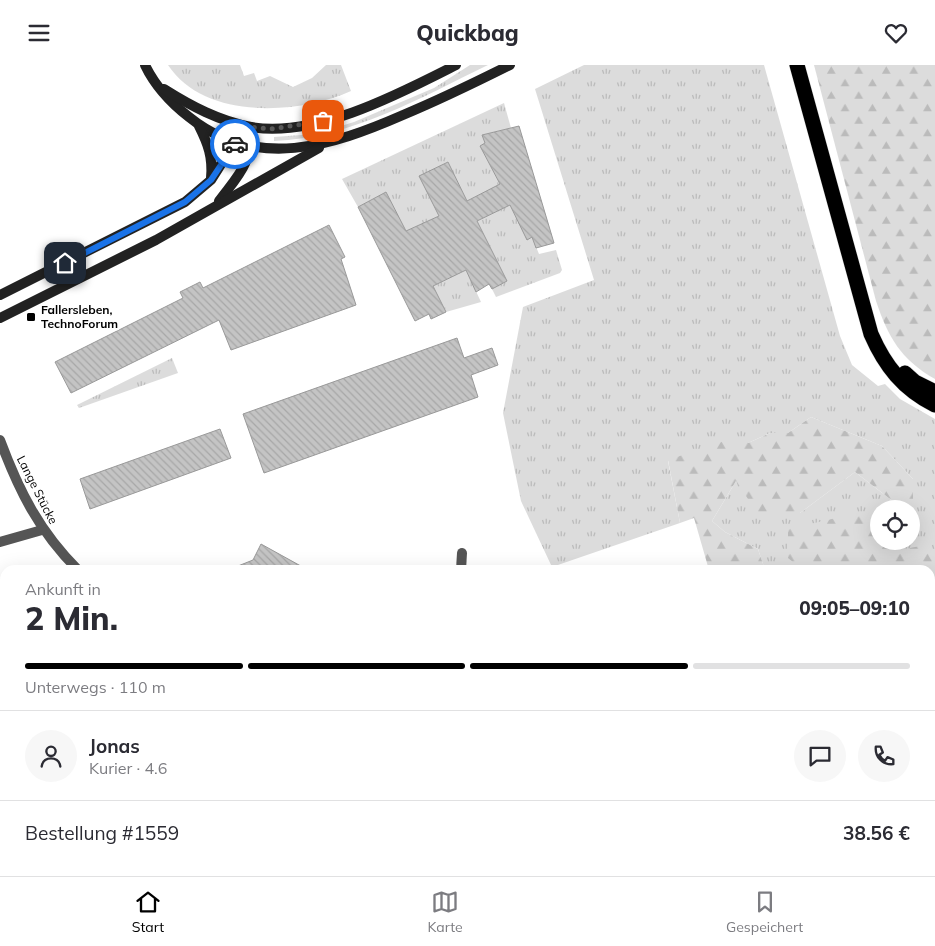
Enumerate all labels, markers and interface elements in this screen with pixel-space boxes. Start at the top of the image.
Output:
icon: menu [25,19,53,47]
text: Quickbag [416,19,519,47]
icon: heart [882,19,910,47]
pin [302,100,344,142]
icon: bag [309,107,337,135]
courier [210,119,260,169]
icon: car [221,130,249,158]
pin [44,242,86,284]
icon: home [51,249,79,277]
place label: Fallersleben, TechnoForum [41,302,118,331]
marker: Fallersleben, TechnoForum [25,311,37,323]
street label: Lange Stücke [14,453,61,526]
map controls [870,500,920,550]
button: locate [870,500,920,550]
text: Ankunft in [25,579,101,599]
text: 09:05–09:10 [799,596,910,620]
text: 2 Min. [25,598,118,638]
text: Unterwegs · 110 m [25,677,166,697]
button: person [25,730,77,782]
button: chat [794,730,846,782]
button: phone [858,730,910,782]
text: Jonas [89,734,140,758]
text: Kurier · 4.6 [89,758,167,778]
text: Bestellung #1559 [25,821,179,845]
text: 38.56 € [843,821,910,845]
tab: Start [132,888,164,936]
tab: Karte [427,888,463,936]
tab: Gespeichert [726,888,803,936]

